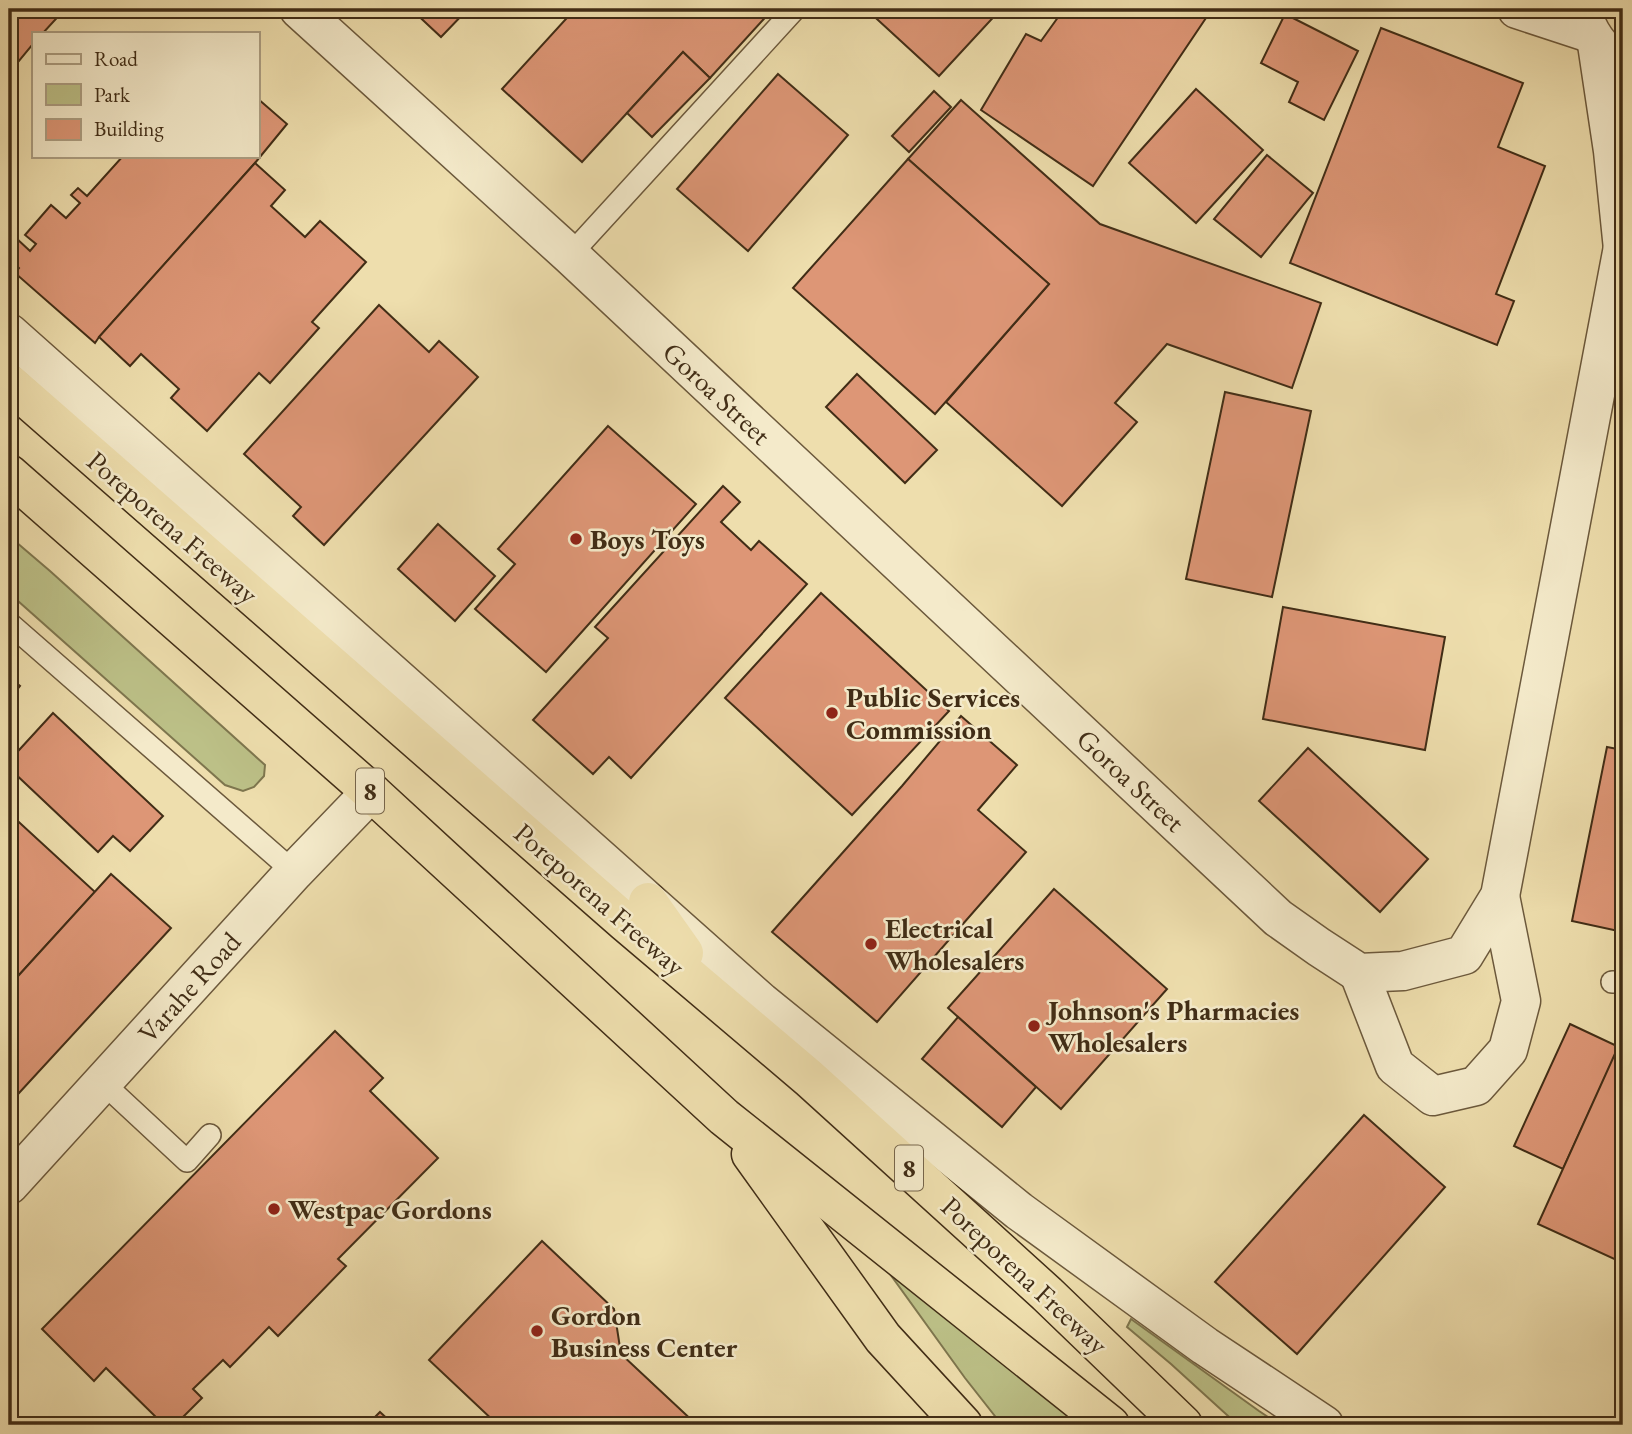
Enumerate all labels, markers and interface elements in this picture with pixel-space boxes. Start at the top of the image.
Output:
legend [32,32,259,158]
text: Road [94,45,138,72]
text: Park [94,81,131,108]
text: Building [94,115,164,142]
street label: Goroa Street [655,334,779,452]
street label: Poreporena Freeway [80,443,267,612]
place label: Boys Toys [590,521,705,557]
marker: Boys Toys [568,531,584,547]
place label: Public Services Commission [846,679,1020,747]
marker: Public Services Commission [824,705,840,721]
street label: Goroa Street [1069,721,1193,839]
road number: 8 [356,768,384,814]
street label: Poreporena Freeway [507,815,694,984]
place label: Electrical Wholesalers [885,910,1024,978]
street label: Varahe Road [130,923,249,1050]
marker: Electrical Wholesalers [863,936,879,952]
place label: Johnson's Pharmacies Wholesalers [1045,992,1299,1060]
marker: Johnson's Pharmacies Wholesalers [1026,1018,1042,1034]
road number: 8 [895,1146,923,1190]
street label: Poreporena Freeway [934,1188,1117,1362]
place label: Westpac Gordons [288,1191,492,1227]
marker: Westpac Gordons [266,1201,282,1217]
place label: Gordon Business Center [551,1297,738,1365]
marker: Gordon Business Center [529,1323,545,1339]

